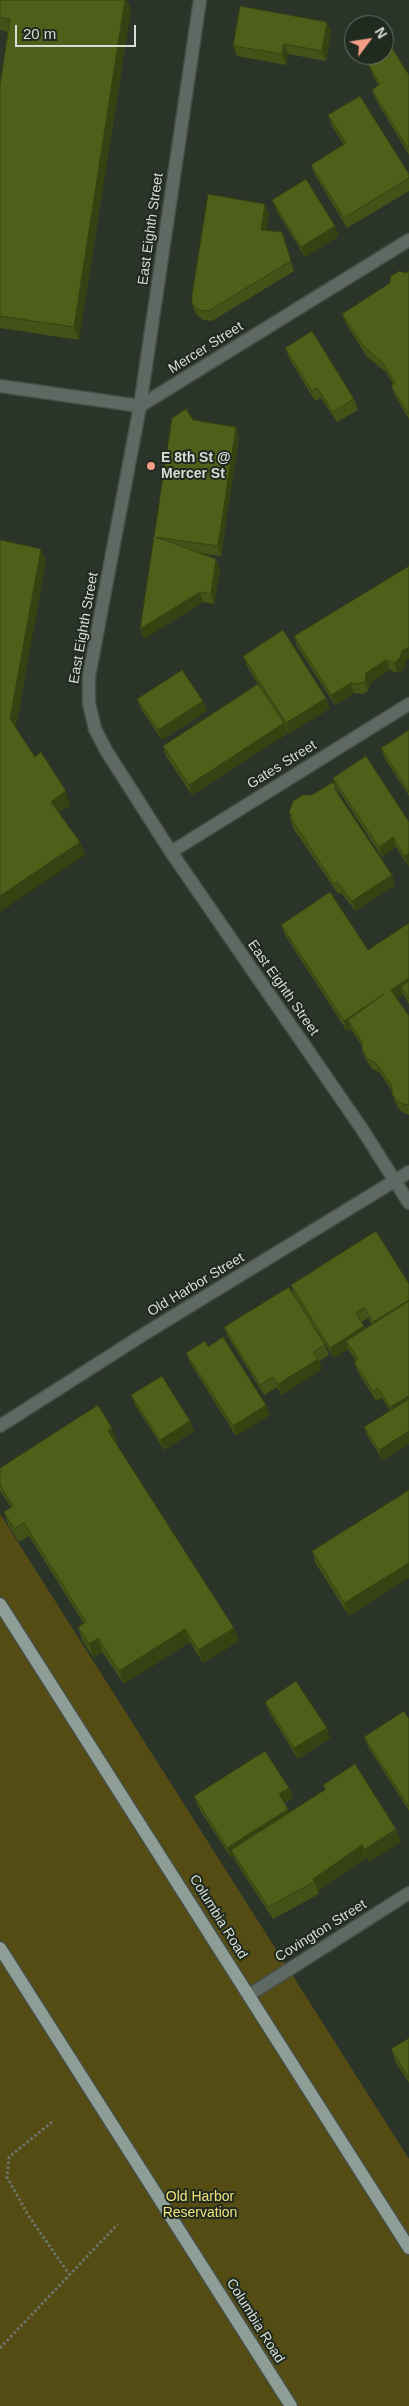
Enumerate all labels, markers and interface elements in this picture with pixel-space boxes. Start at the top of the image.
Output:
scale bar [18,15,139,47]
north arrow [344,15,394,65]
text: N [372,24,390,41]
text: 20 m [23,25,56,42]
street label: East Eighth Street [135,172,167,286]
street label: Mercer Street [166,318,246,378]
place label: E 8th St @ Mercer St [161,450,231,482]
marker: E 8th St @ Mercer St [145,460,157,472]
street label: East Eighth Street [66,571,102,685]
street label: Gates Street [244,737,320,793]
street label: East Eighth Street [244,937,322,1039]
street label: Old Harbor Street [145,1250,247,1320]
street label: Columbia Road [185,1872,251,1962]
street label: Covington Street [272,1896,370,1966]
park label: Old Harbor Reservation [163,2189,237,2222]
street label: Columbia Road [222,2276,288,2366]

